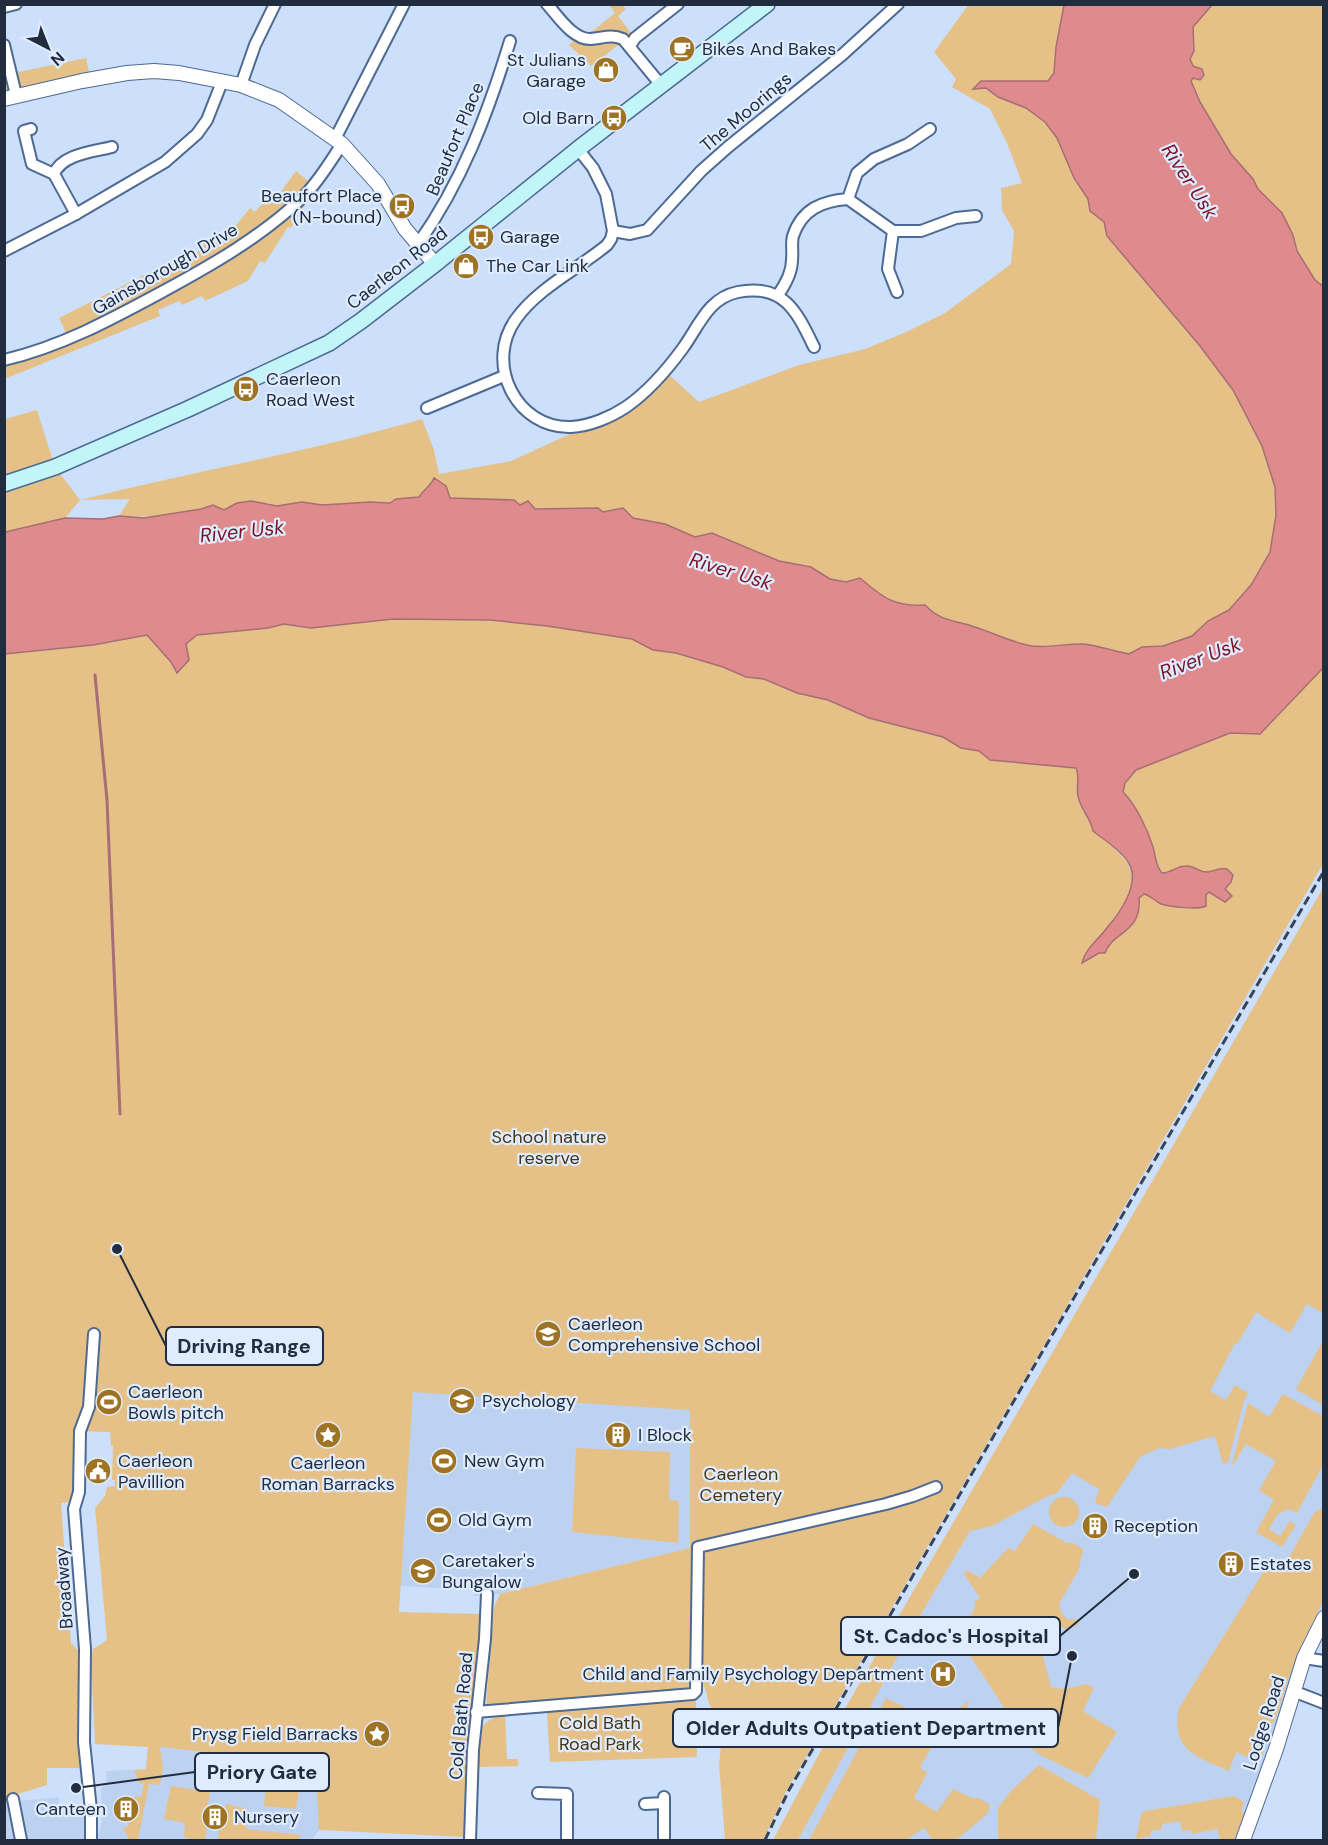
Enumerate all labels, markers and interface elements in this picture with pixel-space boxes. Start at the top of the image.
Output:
north arrow [18,18,78,78]
cafe icon: Bikes And Bakes [667,34,697,64]
place label: Bikes And Bakes [702,37,836,61]
text: N [46,47,69,70]
place label: St Julians Garage [507,48,586,93]
shop icon: St Julians Garage [591,55,621,85]
street label: The Moorings [695,67,797,157]
street label: Beaufort Place [420,79,490,199]
bus stop icon: Old Barn [599,103,629,133]
place label: Old Barn [522,106,594,130]
water label: River Usk [1156,138,1224,224]
place label: Beaufort Place (N-bound) [261,184,382,229]
bus stop icon: Beaufort Place (N-bound) [387,191,417,221]
street label: Gainsborough Drive [88,218,242,320]
street label: Caerleon Road [342,221,452,315]
bus stop icon: Garage [466,222,496,252]
place label: Garage [500,225,560,249]
shop icon: The Car Link [451,251,481,281]
place label: The Car Link [486,254,589,278]
place label: Caerleon Road West [266,367,355,412]
bus stop icon: Caerleon Road West [231,374,261,404]
water label: River Usk [198,514,286,548]
water label: River Usk [687,546,776,596]
water label: River Usk [1156,630,1245,685]
park label: School nature reserve [491,1125,607,1170]
place label: Caerleon Comprehensive School [568,1312,760,1357]
school or university icon: Caerleon Comprehensive School [533,1319,563,1349]
callout: Driving Range [166,1327,323,1365]
text: Driving Range [177,1333,311,1359]
place label: Caerleon Bowls pitch [128,1380,224,1425]
school or university icon: Psychology [447,1386,477,1416]
sports icon: Caerleon Bowls pitch [94,1387,124,1417]
place label: Psychology [482,1389,576,1413]
place icon: Caerleon Roman Barracks [313,1420,343,1450]
building icon: I Block [603,1420,633,1450]
place label: I Block [638,1423,692,1447]
sports icon: New Gym [429,1446,459,1476]
place label: Caerleon Pavillion [118,1449,193,1494]
place label: New Gym [464,1449,545,1473]
place label: Caerleon Roman Barracks [261,1451,395,1496]
public building icon: Caerleon Pavillion [83,1456,113,1486]
park label: Caerleon Cemetery [700,1462,782,1507]
sports icon: Old Gym [424,1505,454,1535]
place label: Old Gym [458,1508,532,1532]
building icon: Reception [1080,1511,1110,1541]
place label: Reception [1114,1514,1198,1538]
street label: Broadway [49,1546,79,1630]
place label: Caretaker's Bungalow [442,1549,535,1594]
building icon: Estates [1216,1549,1246,1579]
place label: Estates [1250,1552,1311,1576]
school or university icon: Caretaker's Bungalow [408,1556,438,1586]
callout: St. Cadoc's Hospital [841,1617,1060,1655]
text: St. Cadoc's Hospital [853,1623,1049,1649]
street label: Cold Bath Road [443,1651,479,1781]
hospital icon: Child and Family Psychology Department [928,1659,958,1689]
place label: Child and Family Psychology Department [582,1662,924,1686]
street label: Lodge Road [1237,1673,1291,1773]
callout: Older Adults Outpatient Department [673,1709,1058,1747]
park label: Cold Bath Road Park [559,1711,641,1756]
text: Older Adults Outpatient Department [686,1715,1046,1741]
place icon: Prysg Field Barracks [362,1719,392,1749]
place label: Prysg Field Barracks [192,1722,358,1746]
callout: Priory Gate [195,1753,329,1791]
text: Priory Gate [207,1759,317,1785]
building icon: Canteen [111,1794,141,1824]
place label: Canteen [35,1797,106,1821]
building icon: Nursery [200,1802,230,1832]
place label: Nursery [234,1805,299,1829]

